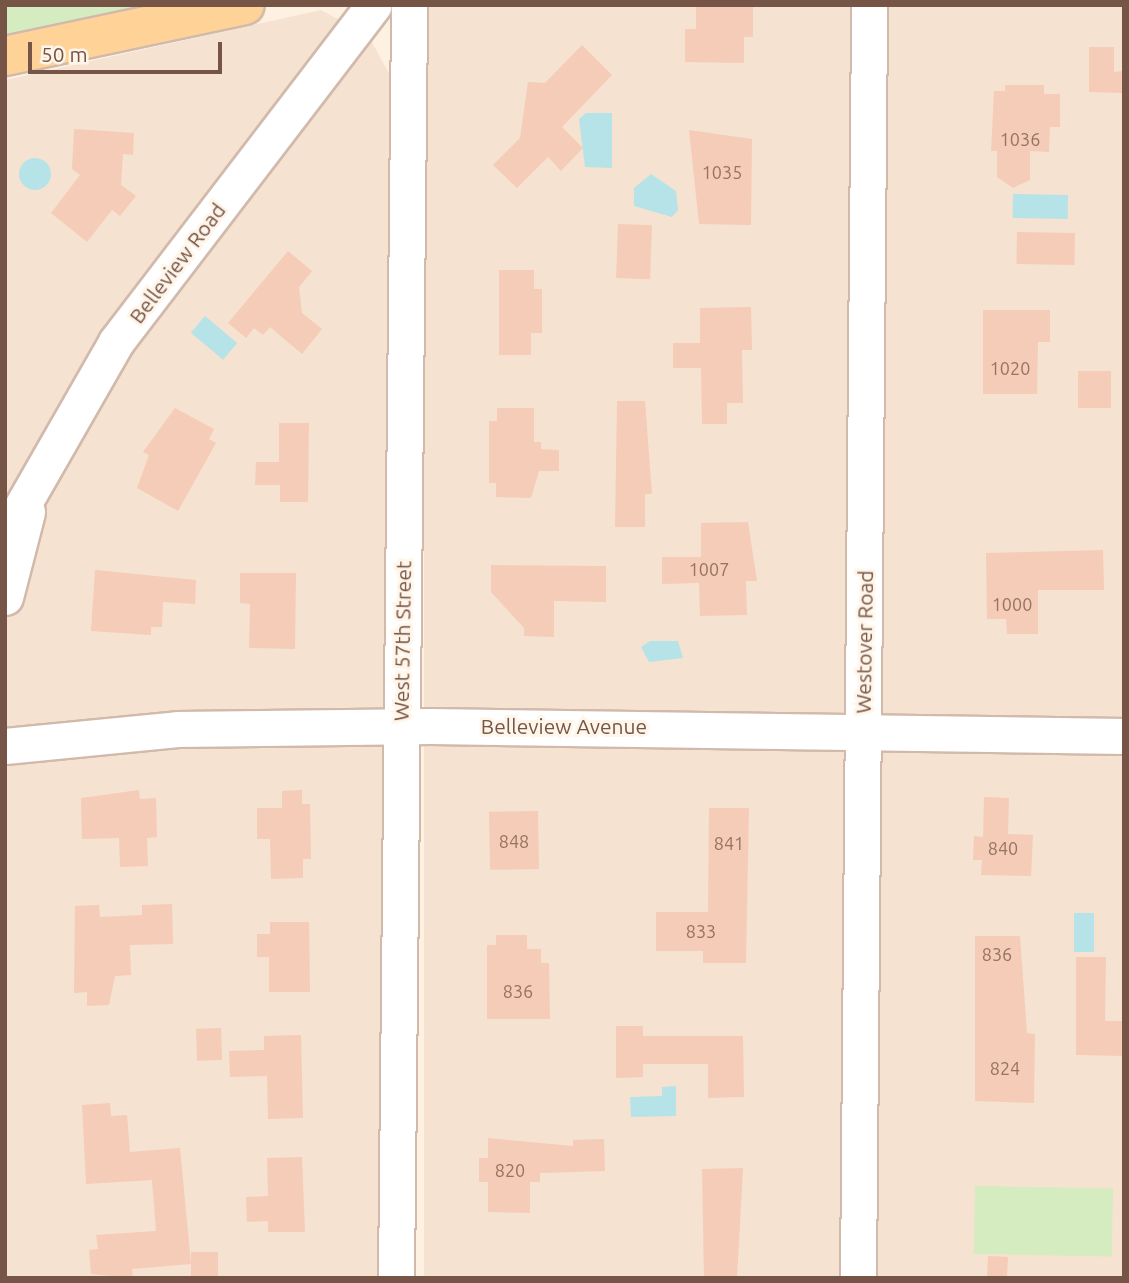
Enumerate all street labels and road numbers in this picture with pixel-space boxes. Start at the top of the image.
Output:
street label: Belleview Road [124,198,230,328]
street label: West 57th Street [388,561,416,721]
street label: Westover Road [850,570,878,714]
street label: Belleview Avenue [481,713,647,739]

